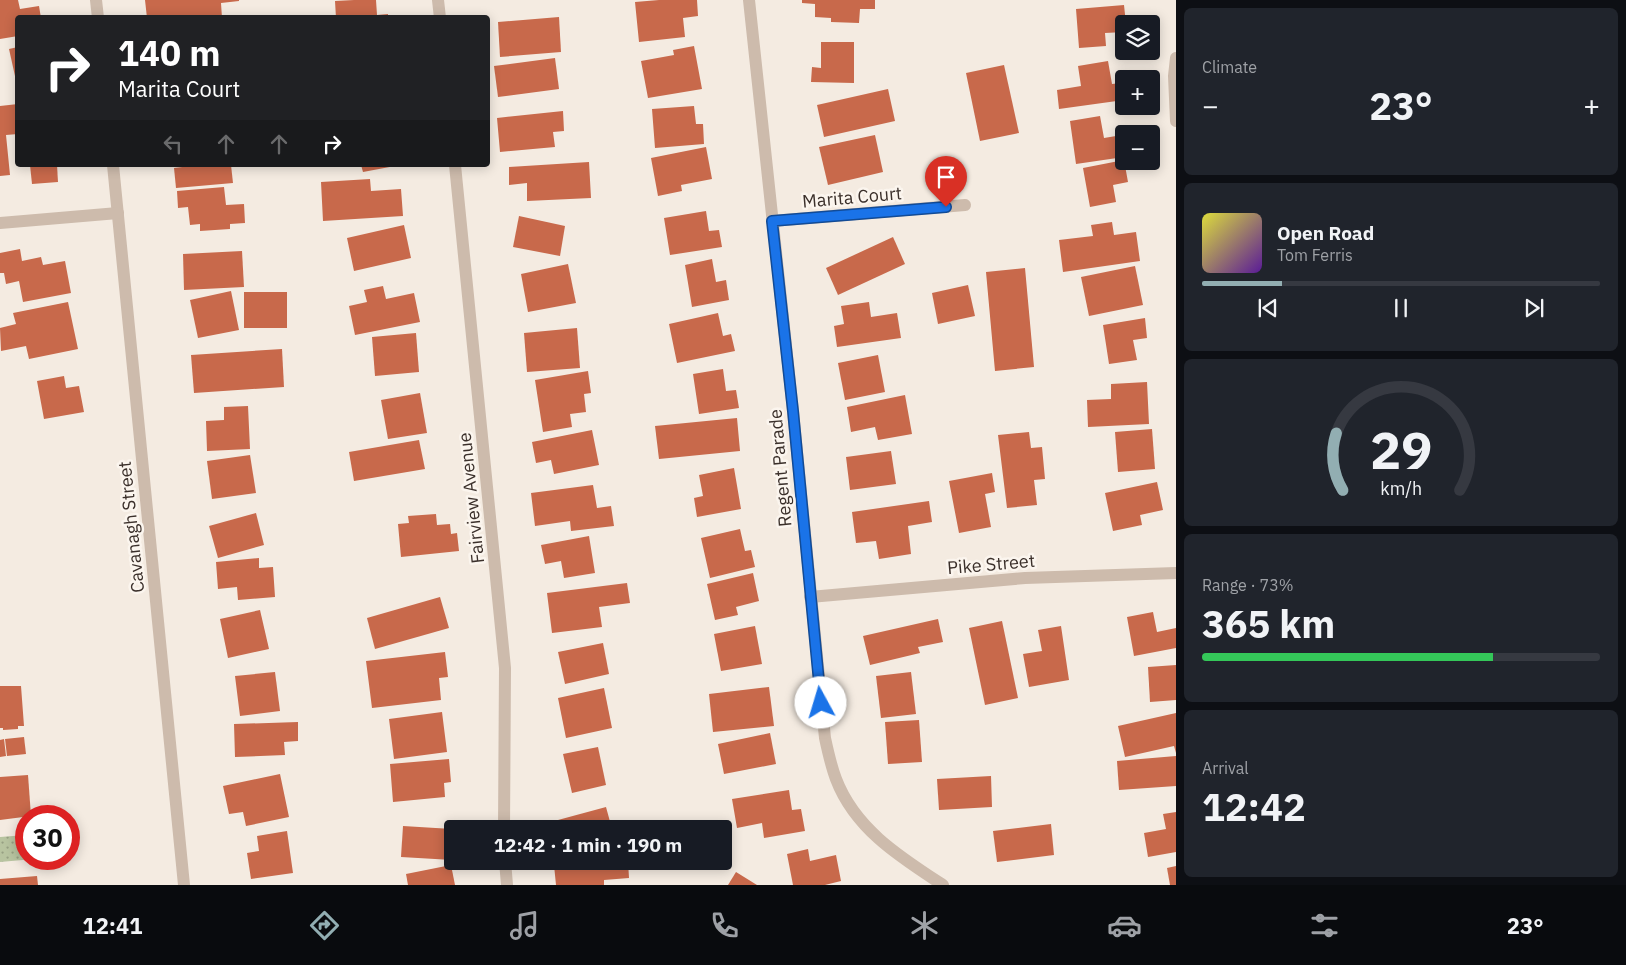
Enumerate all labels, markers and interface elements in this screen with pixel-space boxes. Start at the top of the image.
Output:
map controls [1115,15,1160,170]
button: layers [1115,15,1160,60]
text: 140 m [118,30,221,76]
icon: right [35,35,100,100]
text: Climate [1202,57,1257,77]
button: + [1115,70,1160,115]
text: Marita Court [118,74,240,103]
text: 23° [1369,81,1433,130]
text: − [1202,87,1219,124]
text: + [1583,87,1600,124]
button: − [1115,125,1160,170]
icon: left [159,130,187,158]
icon: ahead [212,130,240,158]
icon: ahead [265,130,293,158]
icon: right [318,130,346,158]
pin [925,156,967,207]
icon: arrive [932,163,960,191]
street label: Marita Court [801,181,903,213]
text: Open Road [1277,221,1374,245]
text: Tom Ferris [1277,245,1353,265]
icon: previous [1254,294,1282,322]
icon: pause [1387,294,1415,322]
icon: next [1520,294,1548,322]
street label: Regent Parade [763,408,797,528]
text: 29 [1370,416,1432,483]
street label: Fairview Avenue [453,431,489,565]
street label: Cavanagh Street [113,460,149,594]
text: km/h [1380,477,1422,500]
street label: Pike Street [946,549,1036,579]
text: Range · 73% [1202,575,1294,595]
text: 365 km [1202,599,1335,648]
position arrow [794,676,846,728]
text: Arrival [1202,758,1249,778]
text: 12:42 [1202,782,1306,831]
speed limit sign: 30 [15,805,80,870]
text: 12:42 · 1 min · 190 m [494,833,682,857]
icon: directions [307,908,342,943]
icon: music [507,908,542,943]
icon: phone [707,908,742,943]
icon: climate [907,908,942,943]
icon: car [1107,908,1142,943]
icon: filters [1307,908,1342,943]
text: 12:41 [82,911,143,940]
text: 23° [1507,911,1543,940]

